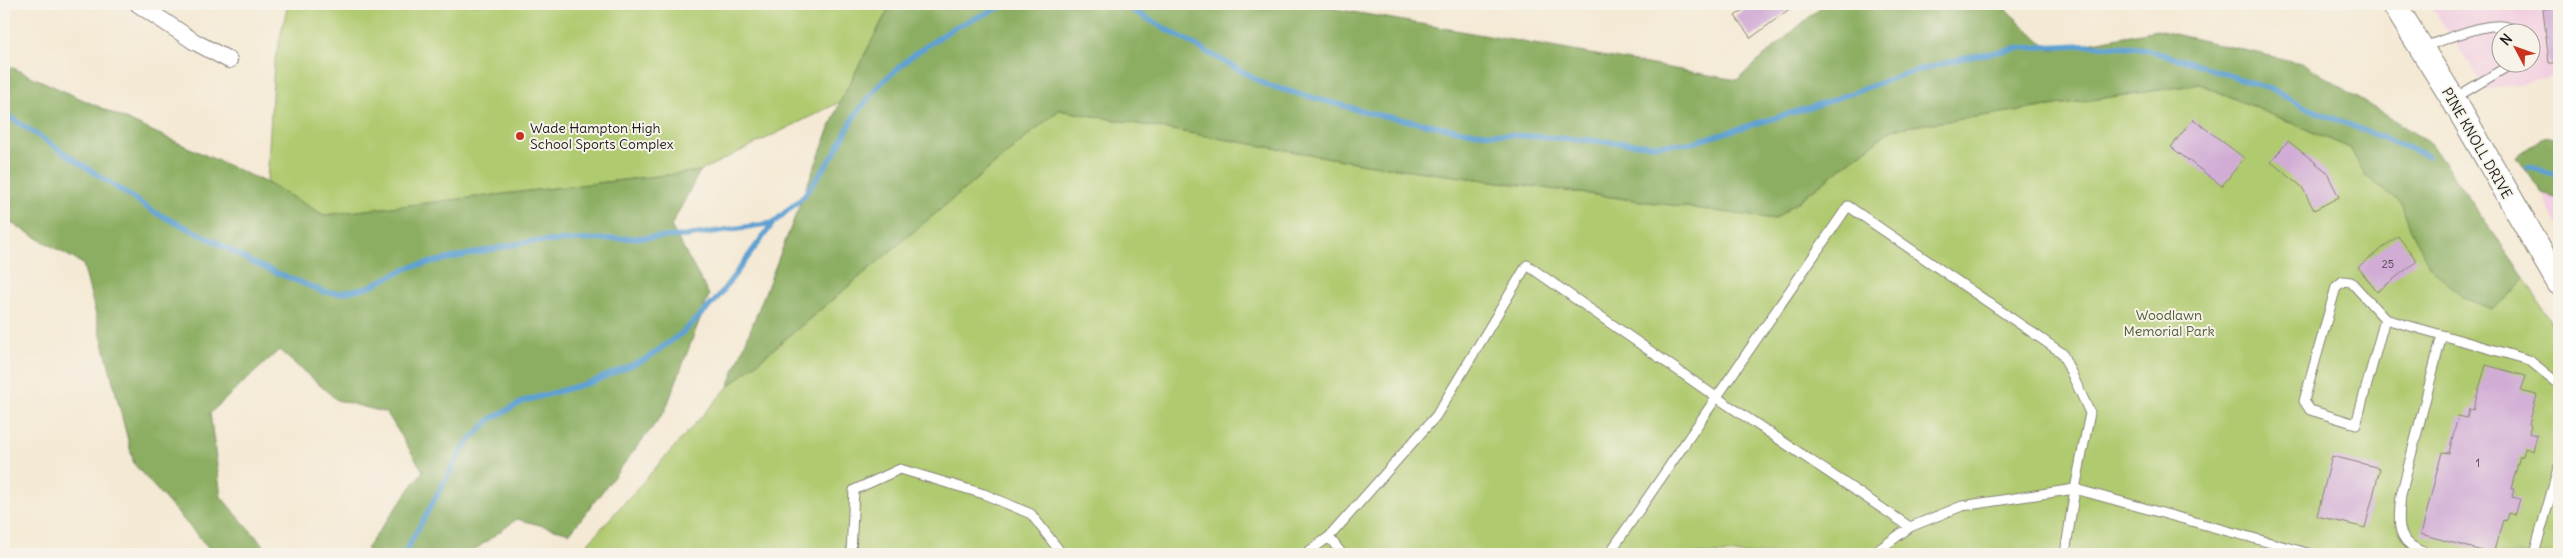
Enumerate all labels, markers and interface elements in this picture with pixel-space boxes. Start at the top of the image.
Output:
north arrow [2490,22,2540,72]
text: N [2496,30,2516,49]
street label: PINE KNOLL DRIVE [2438,84,2516,202]
place label: Wade Hampton High School Sports Complex [530,119,674,153]
marker: Wade Hampton High School Sports Complex [514,130,526,142]
house number: 25 [2382,257,2394,271]
park label: Woodlawn Memorial Park [2123,306,2215,340]
house number: 1 [2476,456,2480,470]

